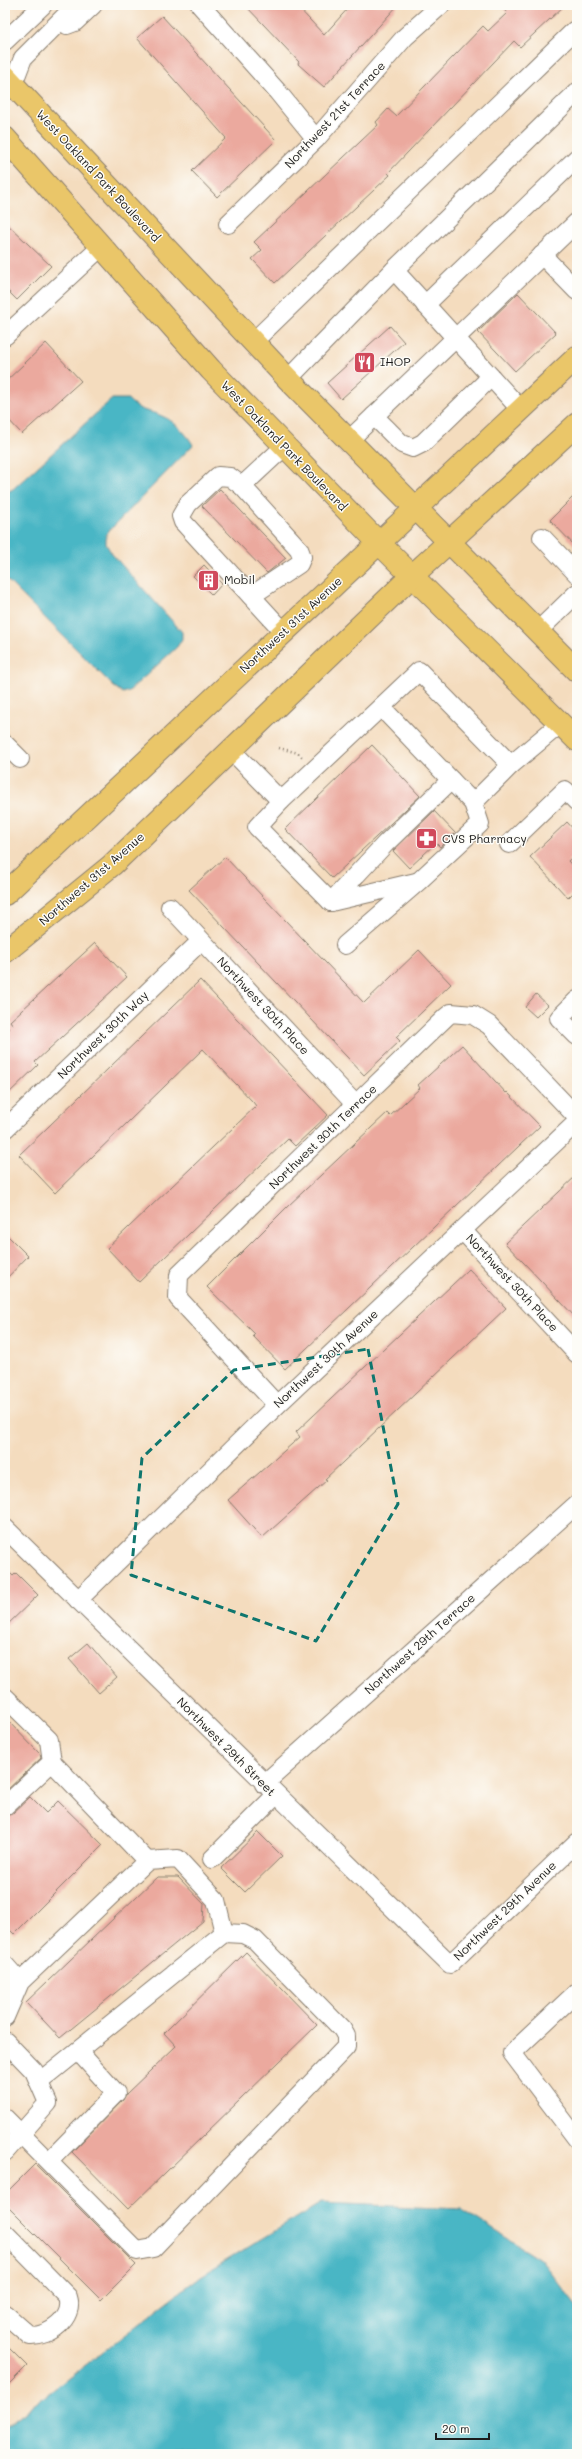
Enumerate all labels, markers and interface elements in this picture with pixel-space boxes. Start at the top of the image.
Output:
street label: Northwest 21st Terrace [280,57,388,171]
street label: West Oakland Park Boulevard [33,106,164,245]
restaurant icon: IHOP [352,349,378,375]
place label: IHOP [380,353,411,369]
street label: West Oakland Park Boulevard [218,377,351,514]
building icon: Mobil [195,567,221,593]
place label: Mobil [224,571,255,587]
street label: Northwest 31st Avenue [236,573,345,676]
pharmacy icon: CVS Pharmacy [414,826,440,852]
street label: Northwest 31st Avenue [35,828,147,928]
place label: CVS Pharmacy [442,830,527,846]
street label: Northwest 30th Place [214,953,313,1058]
street label: Northwest 30th Way [53,987,151,1082]
street label: Northwest 30th Terrace [265,1080,380,1192]
street label: Northwest 30th Place [463,1230,562,1335]
street label: Northwest 30th Avenue [270,1305,381,1411]
street label: Northwest 29th Terrace [361,1589,478,1697]
street label: Northwest 29th Street [174,1693,280,1799]
street label: Northwest 29th Avenue [450,1857,559,1964]
scale bar [436,2415,489,2441]
text: 20 m [442,2420,470,2436]

